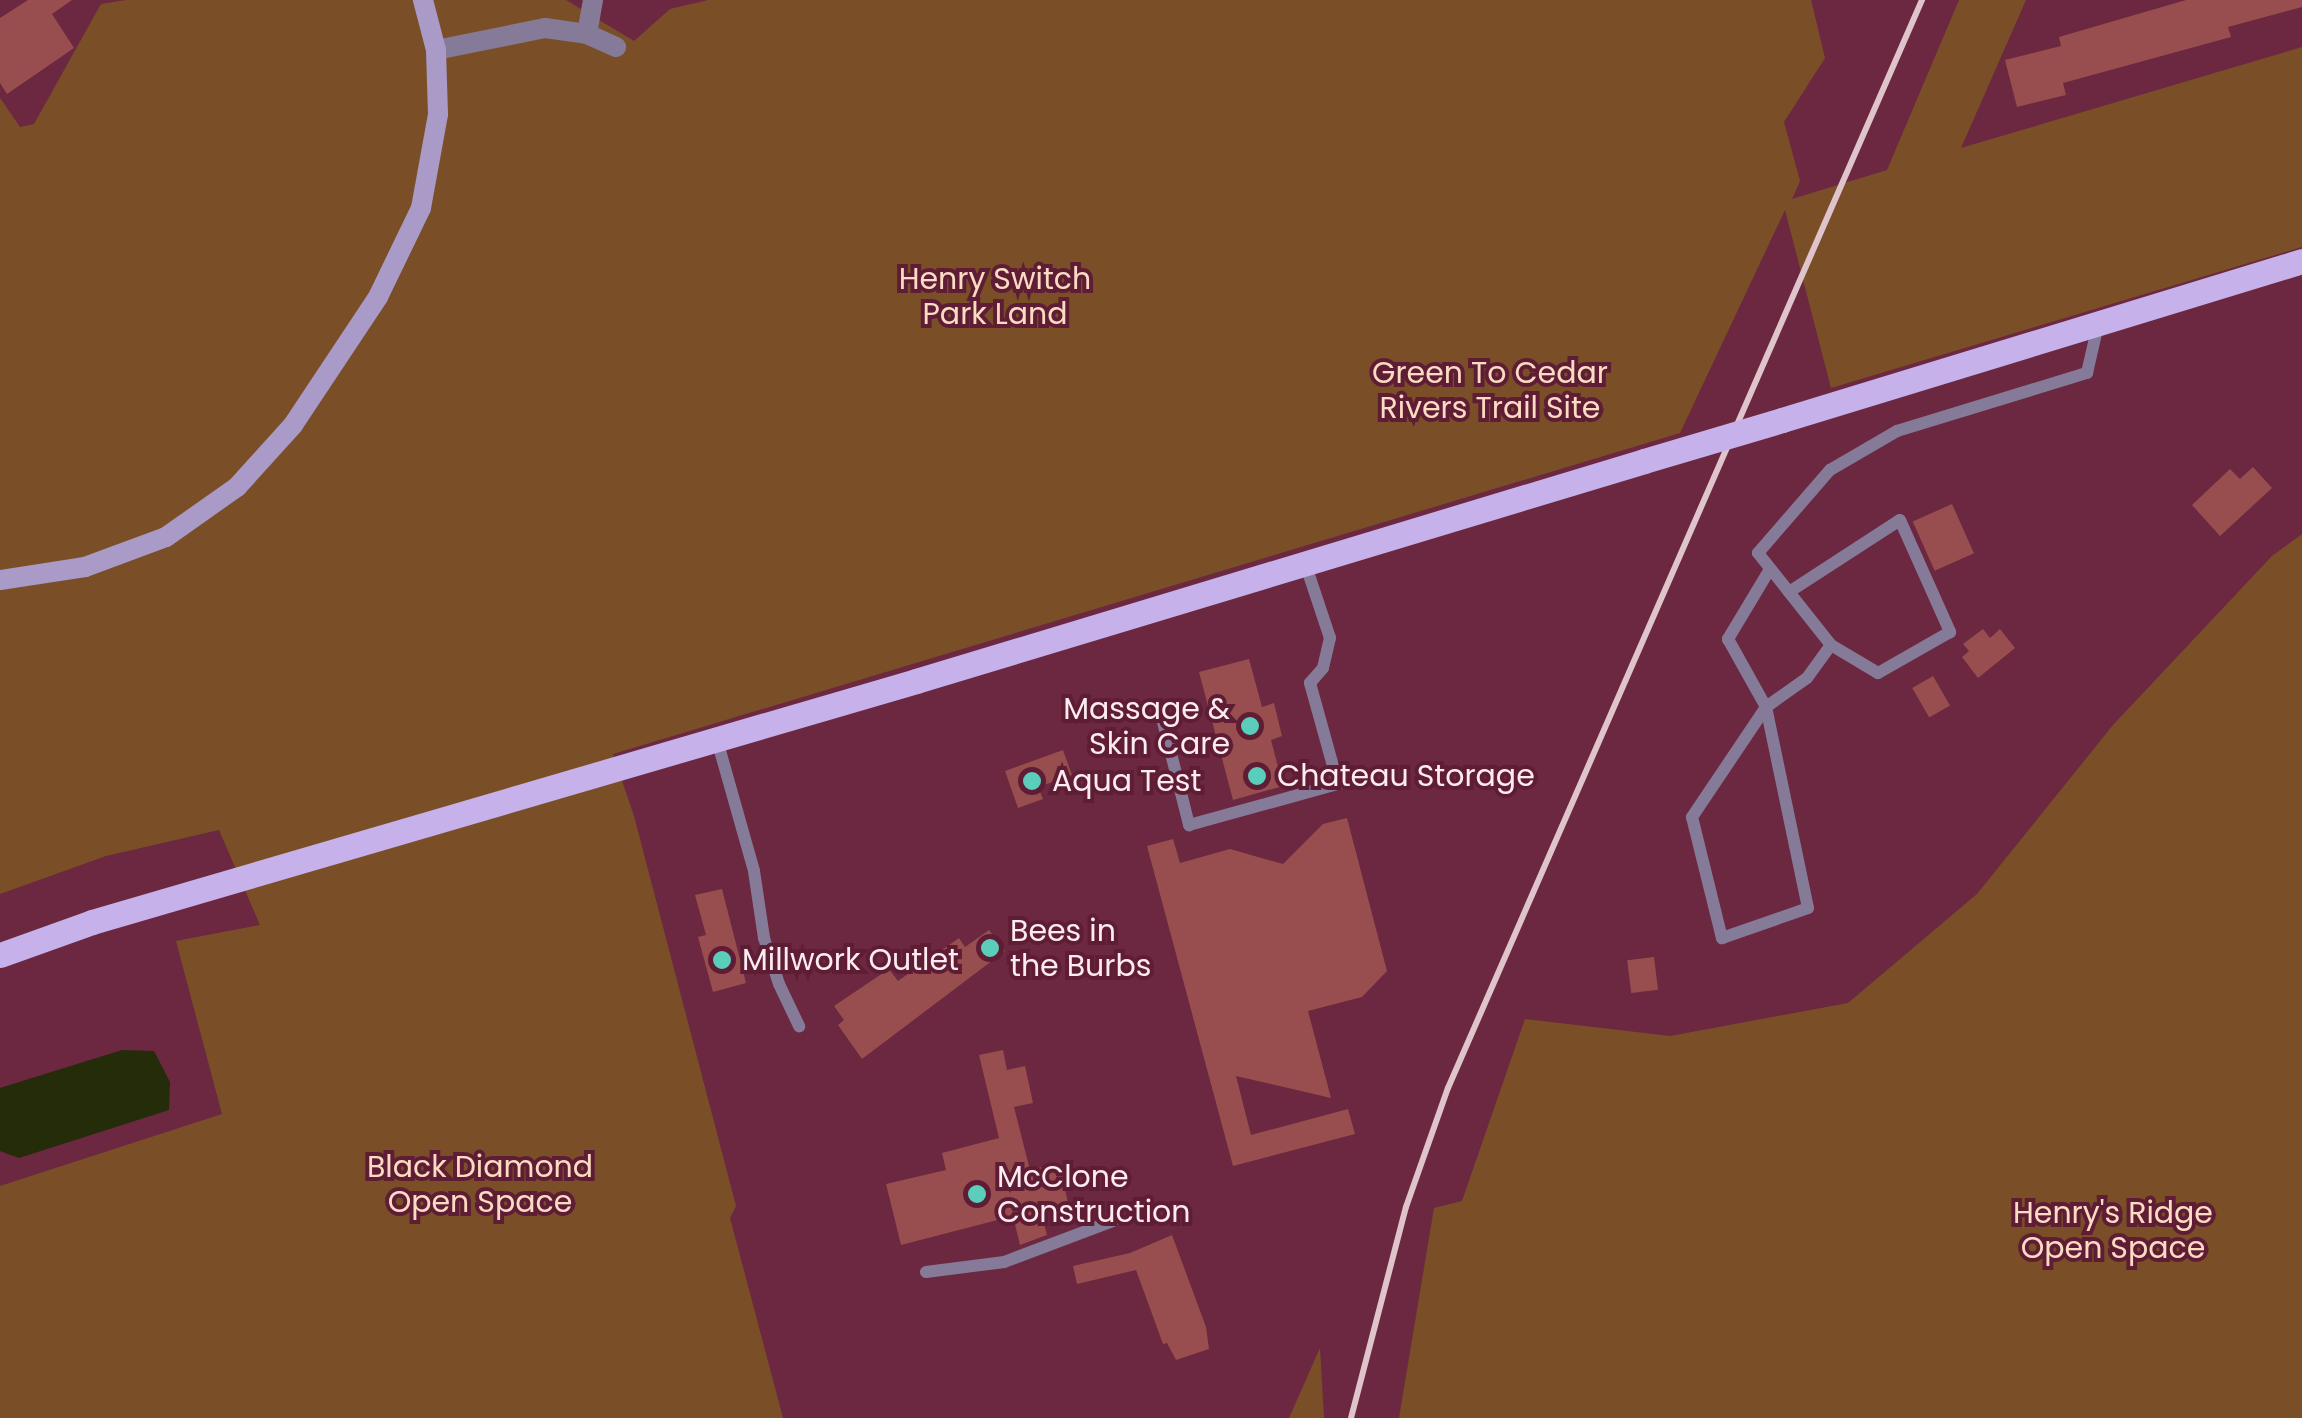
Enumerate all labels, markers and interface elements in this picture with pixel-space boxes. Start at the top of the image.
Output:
park label: Henry Switch Park Land [899,261,1091,332]
park label: Green To Cedar Rivers Trail Site [1372,355,1608,426]
place label: Massage & Skin Care [1063,691,1230,762]
marker: Massage & Skin Care [1239,715,1261,737]
place label: Chateau Storage [1277,758,1535,794]
place label: Aqua Test [1052,763,1201,799]
marker: Chateau Storage [1246,765,1268,787]
marker: Aqua Test [1021,770,1043,792]
place label: Bees in the Burbs [1010,913,1151,984]
marker: Bees in the Burbs [979,937,1001,959]
place label: Millwork Outlet [742,942,959,978]
marker: Millwork Outlet [711,949,733,971]
park label: Black Diamond Open Space [367,1149,593,1220]
place label: McClone Construction [997,1159,1190,1230]
marker: McClone Construction [966,1183,988,1205]
park label: Henry's Ridge Open Space [2013,1195,2213,1266]

